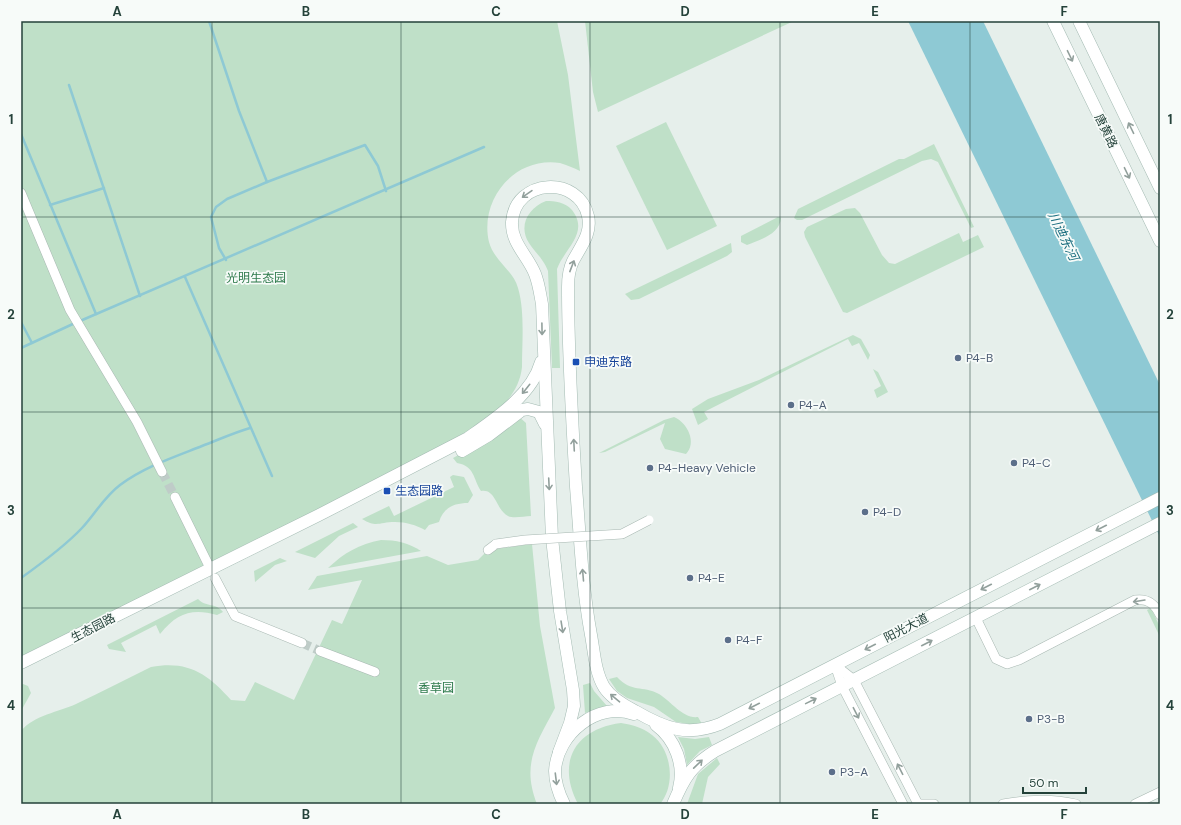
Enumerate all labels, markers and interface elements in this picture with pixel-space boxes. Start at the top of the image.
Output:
text: A [112,3,122,20]
text: B [302,3,310,20]
text: C [491,3,501,20]
text: D [680,3,690,20]
text: E [871,3,879,20]
text: F [1060,3,1068,20]
one-way arrow [1067,50,1074,62]
text: 1 [9,111,13,128]
street label: 唐黄路 [1091,111,1121,151]
text: 1 [1168,111,1172,128]
one-way arrow [1127,122,1134,134]
one-way arrow [1124,167,1131,179]
one-way arrow [522,190,533,198]
water label: 川迪东河 [1045,209,1084,266]
one-way arrow [569,259,576,272]
park label: 光明生态园 [226,270,286,286]
text: 2 [7,306,15,323]
text: 2 [1166,306,1174,323]
one-way arrow [539,322,546,335]
place label: P4-B [966,350,993,366]
marker: P4-B [953,353,963,363]
place label: 申迪东路 [584,354,632,370]
marker: 申迪东路 [571,357,581,367]
one-way arrow [521,383,530,394]
place label: P4-A [799,397,827,413]
marker: P4-A [786,400,796,410]
one-way arrow [570,439,577,452]
place label: P4-C [1022,455,1051,471]
marker: P4-C [1009,458,1019,468]
place label: P4-Heavy Vehicle [658,460,756,476]
marker: P4-Heavy Vehicle [645,463,655,473]
one-way arrow [546,477,553,490]
place label: 生态园路 [395,483,443,499]
marker: 生态园路 [382,486,392,496]
text: 3 [7,502,15,519]
text: 3 [1166,502,1174,519]
place label: P4-D [873,504,901,520]
marker: P4-D [860,507,870,517]
one-way arrow [1096,525,1108,532]
one-way arrow [580,569,587,582]
place label: P4-E [698,570,725,586]
marker: P4-E [685,573,695,583]
one-way arrow [1029,583,1041,590]
one-way arrow [980,584,992,592]
one-way arrow [1133,597,1146,605]
street label: 生态园路 [68,610,118,646]
street label: 阳光大道 [881,610,931,646]
one-way arrow [558,620,566,633]
place label: P4-F [736,632,763,648]
marker: P4-F [723,635,733,645]
one-way arrow [921,639,933,646]
one-way arrow [864,644,876,651]
park label: 香草园 [418,680,454,696]
one-way arrow [609,694,620,702]
text: 4 [7,697,15,714]
one-way arrow [805,697,817,704]
text: 4 [1166,697,1174,714]
one-way arrow [749,703,761,710]
one-way arrow [853,707,860,719]
place label: P3-B [1037,711,1065,727]
marker: P3-B [1024,714,1034,724]
one-way arrow [693,759,703,769]
one-way arrow [895,763,903,775]
place label: P3-A [840,764,868,780]
marker: P3-A [827,767,837,777]
scale bar [1023,769,1086,795]
one-way arrow [552,772,560,785]
text: 50 m [1029,775,1058,791]
text: A [112,806,122,823]
text: B [302,806,310,823]
text: C [491,806,501,823]
text: D [680,806,690,823]
text: E [871,806,879,823]
text: F [1060,806,1068,823]

